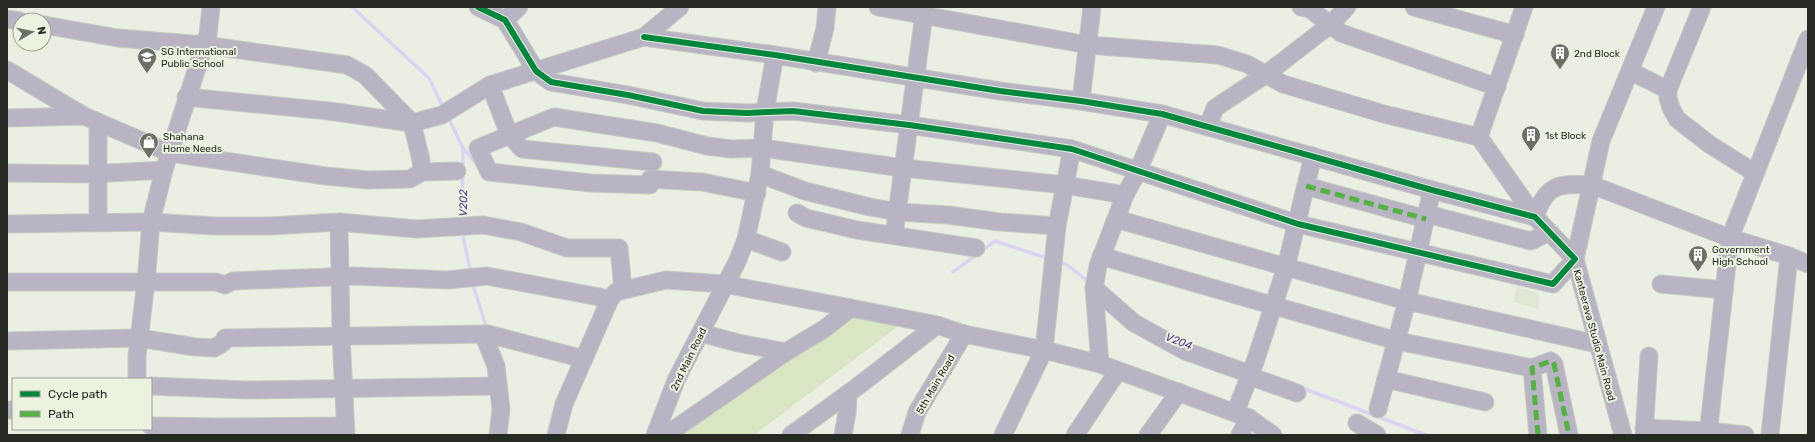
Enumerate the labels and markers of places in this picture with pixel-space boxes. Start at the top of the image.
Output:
building icon: 2nd Block [1549,42,1571,70]
school or university icon: SG International Public School [136,46,158,74]
place label: SG International Public School [161,46,236,70]
place label: 2nd Block [1574,48,1621,60]
building icon: 1st Block [1520,124,1542,152]
place label: 1st Block [1545,130,1587,142]
shop icon: Shahana Home Needs [138,131,160,159]
place label: Shahana Home Needs [163,131,222,155]
building icon: Government High School [1687,244,1709,272]
place label: Government High School [1712,244,1770,268]

